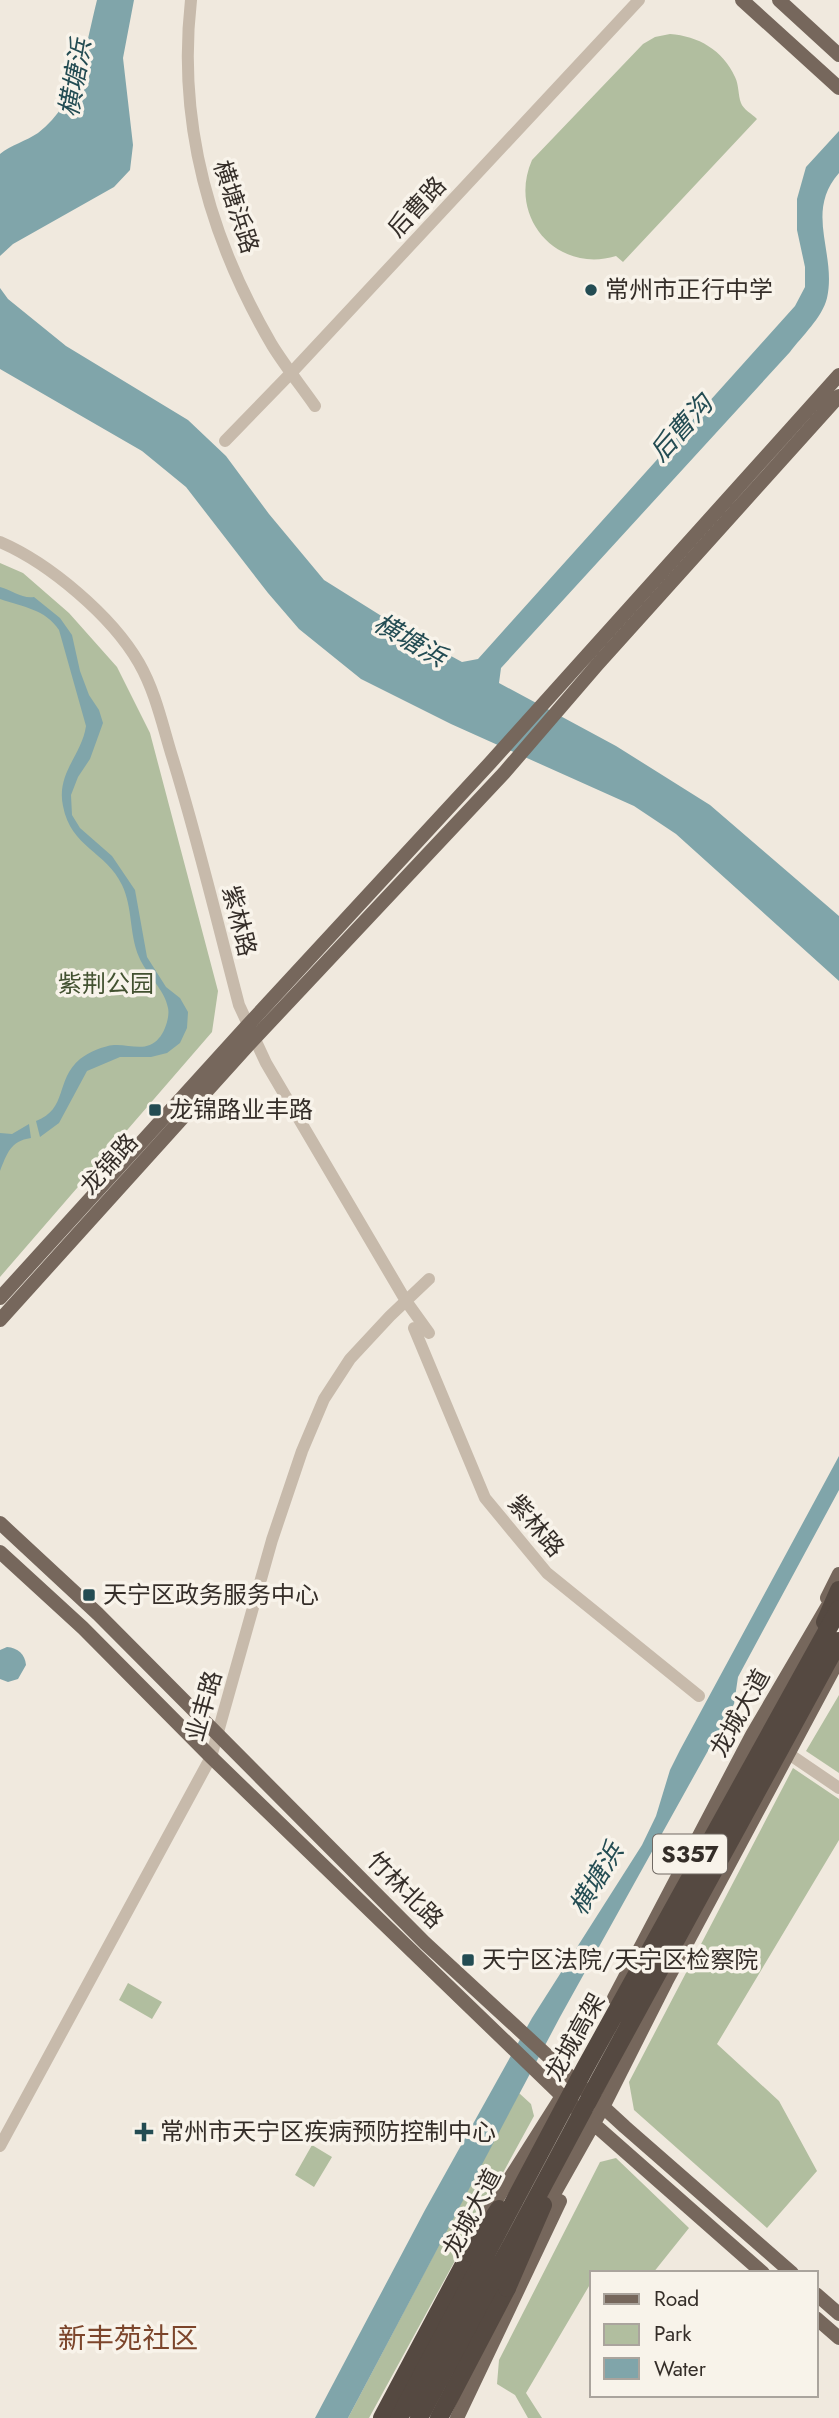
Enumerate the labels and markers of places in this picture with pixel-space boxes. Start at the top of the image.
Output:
place label: 常州市正行中学 [605,272,773,307]
marker: 常州市正行中学 [583,282,599,298]
place label: 龙锦路业丰路 [169,1092,313,1127]
marker: 龙锦路业丰路 [147,1102,163,1118]
place label: 天宁区政务服务中心 [103,1577,319,1612]
marker: 天宁区政务服务中心 [81,1587,97,1603]
place label: 天宁区法院/天宁区检察院 [482,1942,758,1977]
marker: 天宁区法院/天宁区检察院 [460,1952,476,1968]
place label: 常州市天宁区疾病预防控制中心 [160,2114,496,2149]
marker: 常州市天宁区疾病预防控制中心 [134,2122,154,2142]

